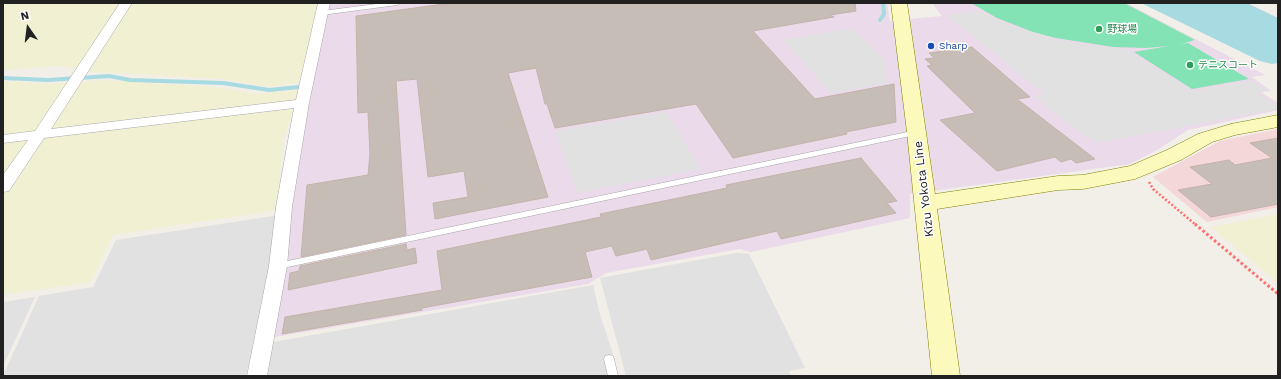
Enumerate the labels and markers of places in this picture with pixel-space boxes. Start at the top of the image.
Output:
place label: 野球場 [1107,23,1137,35]
marker: 野球場 [1094,24,1104,34]
place label: Sharp [939,40,968,52]
marker: Sharp [926,41,936,51]
place label: テニスコート [1198,59,1258,71]
marker: テニスコート [1185,60,1195,70]

